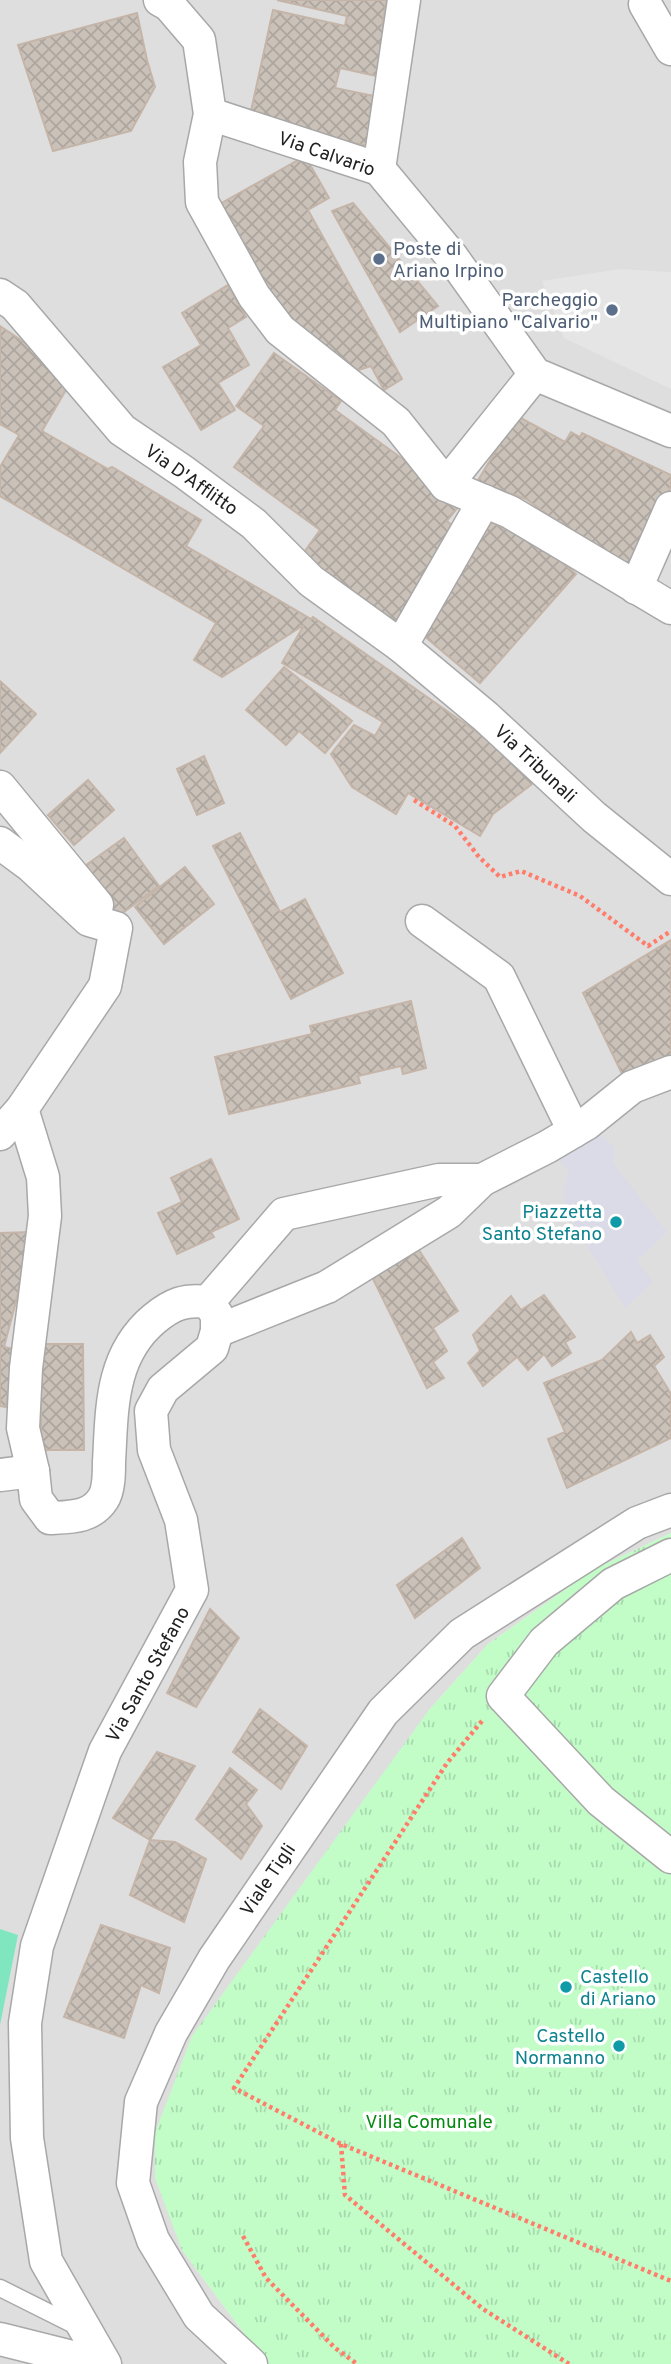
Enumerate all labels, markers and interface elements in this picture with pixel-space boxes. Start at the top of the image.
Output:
street label: Via Calvario [275,127,378,183]
place label: Poste di Ariano Irpino [393,238,504,284]
marker: Poste di Ariano Irpino [371,251,387,267]
place label: Parcheggio Multipiano "Calvario" [419,289,598,335]
marker: Parcheggio Multipiano "Calvario" [604,302,620,318]
street label: Via D'Afflitto [139,440,242,522]
street label: Via Tribunali [488,720,581,809]
place label: Piazzetta Santo Stefano [482,1201,602,1247]
marker: Piazzetta Santo Stefano [608,1214,624,1230]
street label: Via Santo Stefano [101,1603,196,1747]
street label: Viale Tigli [236,1839,302,1921]
place label: Castello di Ariano [580,1966,656,2012]
marker: Castello di Ariano [558,1979,574,1995]
place label: Castello Normanno [515,2025,605,2071]
marker: Castello Normanno [611,2038,627,2054]
park label: Villa Comunale [365,2111,493,2135]

